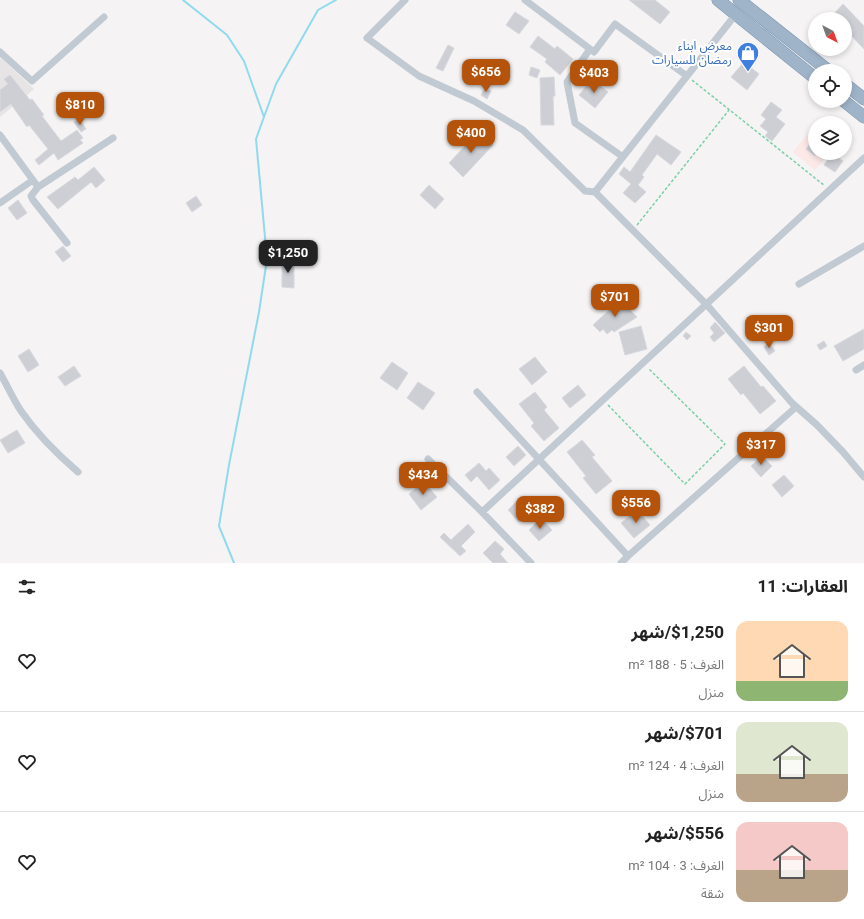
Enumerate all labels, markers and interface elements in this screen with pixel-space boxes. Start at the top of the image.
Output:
north arrow [808,12,852,56]
map controls [808,12,852,160]
place label: معرض ابناء رمضان للسيارات [652,39,732,67]
shop icon: معرض ابناء رمضان للسيارات [735,40,761,73]
pin: $656 [462,59,510,93]
pin: $403 [570,60,618,94]
text: $656 [471,64,501,79]
button: locate [808,64,852,108]
text: $403 [579,65,609,80]
pin: $810 [56,92,104,126]
text: $810 [65,97,95,112]
button: layers [808,116,852,160]
pin: $400 [447,120,495,154]
text: $400 [456,125,486,140]
pin: $1,250 [255,240,321,274]
text: $1,250 [268,245,308,260]
pin: $701 [591,284,639,318]
text: $701 [600,289,630,304]
pin: $301 [745,315,793,349]
text: $301 [754,320,784,335]
pin: $317 [737,432,785,466]
text: $317 [746,437,776,452]
pin: $434 [399,462,447,496]
text: $434 [408,467,438,482]
pin: $556 [612,490,660,524]
text: $556 [621,495,651,510]
pin: $382 [516,496,564,530]
text: $382 [525,501,555,516]
icon: filters [16,576,38,598]
text: العقارات: 11 [757,576,848,596]
text: $1,250/شهر [631,622,724,642]
icon: home [768,637,816,685]
icon: heart [16,650,38,672]
text: الغرف: 5 · 188 m² [628,657,724,672]
text: منزل [699,685,724,700]
text: $701/شهر [645,723,724,743]
icon: home [768,738,816,786]
icon: heart [16,751,38,773]
text: الغرف: 4 · 124 m² [628,758,724,773]
text: منزل [699,786,724,801]
text: $556/شهر [645,823,724,843]
icon: home [768,838,816,886]
icon: heart [16,851,38,873]
text: الغرف: 3 · 104 m² [628,858,724,873]
text: شقة [701,886,724,901]

